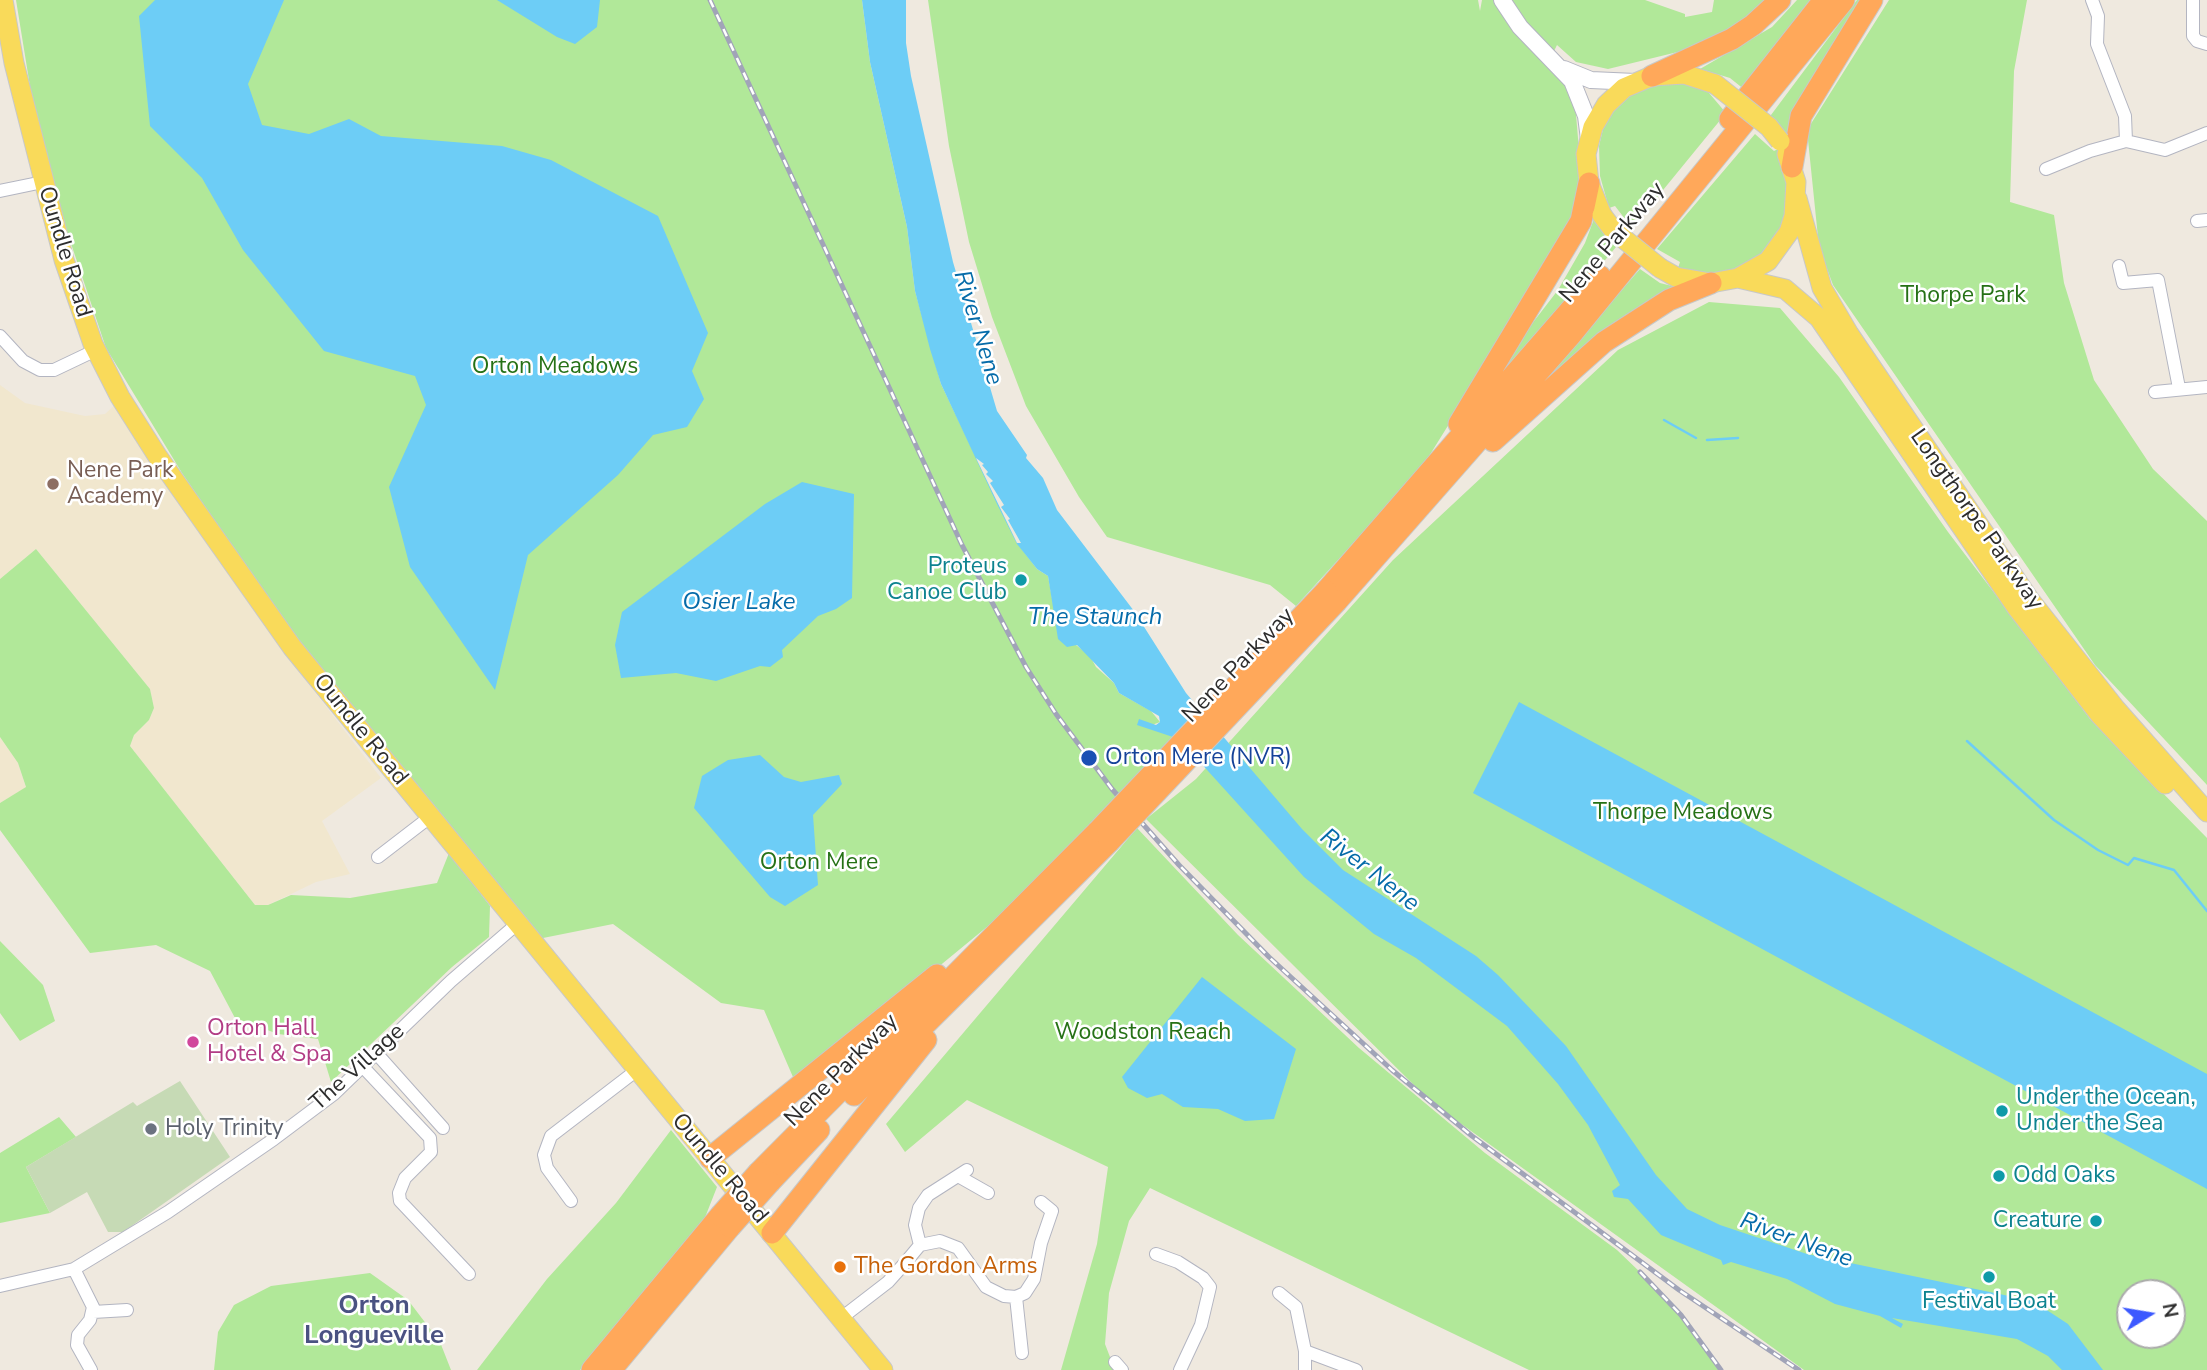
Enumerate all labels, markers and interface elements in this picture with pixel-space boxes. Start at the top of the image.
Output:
street label: Nene Parkway [1555,177,1671,309]
street label: Oundle Road [31,183,97,321]
water label: River Nene [946,267,1008,389]
park label: Thorpe Park [1900,282,2026,310]
park label: Orton Meadows [472,353,638,381]
street label: Longthorpe Parkway [1903,424,2049,616]
place label: Nene Park Academy [67,457,173,511]
marker: Nene Park Academy [45,476,61,492]
place label: Proteus Canoe Club [887,553,1007,607]
marker: Proteus Canoe Club [1013,572,1029,588]
water label: Osier Lake [682,589,796,617]
street label: Nene Parkway [1177,603,1301,729]
water label: The Staunch [1028,604,1162,632]
street label: Oundle Road [307,669,413,791]
place label: Orton Mere (NVR) [1105,744,1292,772]
marker: Orton Mere (NVR) [1079,748,1099,768]
park label: Thorpe Meadows [1593,799,1773,827]
water label: River Nene [1314,823,1424,919]
park label: Orton Mere [760,849,878,877]
street label: Nene Parkway [780,1009,904,1133]
place label: Orton Hall Hotel & Spa [207,1015,332,1069]
street label: The Village [305,1018,411,1118]
park label: Woodston Reach [1055,1019,1231,1047]
marker: Orton Hall Hotel & Spa [185,1034,201,1050]
place label: Under the Ocean, Under the Sea [2016,1084,2196,1138]
marker: Under the Ocean, Under the Sea [1994,1103,2010,1119]
street label: Oundle Road [665,1108,773,1230]
place label: Holy Trinity [165,1115,284,1143]
marker: Holy Trinity [143,1121,159,1137]
place label: Odd Oaks [2013,1162,2116,1190]
marker: Odd Oaks [1991,1168,2007,1184]
water label: River Nene [1736,1207,1856,1275]
place label: Creature [1993,1207,2082,1235]
marker: Creature [2088,1213,2104,1229]
place label: The Gordon Arms [854,1253,1038,1281]
marker: The Gordon Arms [832,1259,848,1275]
marker: Festival Boat [1981,1269,1997,1285]
north arrow [2116,1279,2186,1349]
place label: Festival Boat [1922,1288,2056,1316]
district label: Orton Longueville [304,1291,444,1352]
text: N [2156,1301,2184,1320]

